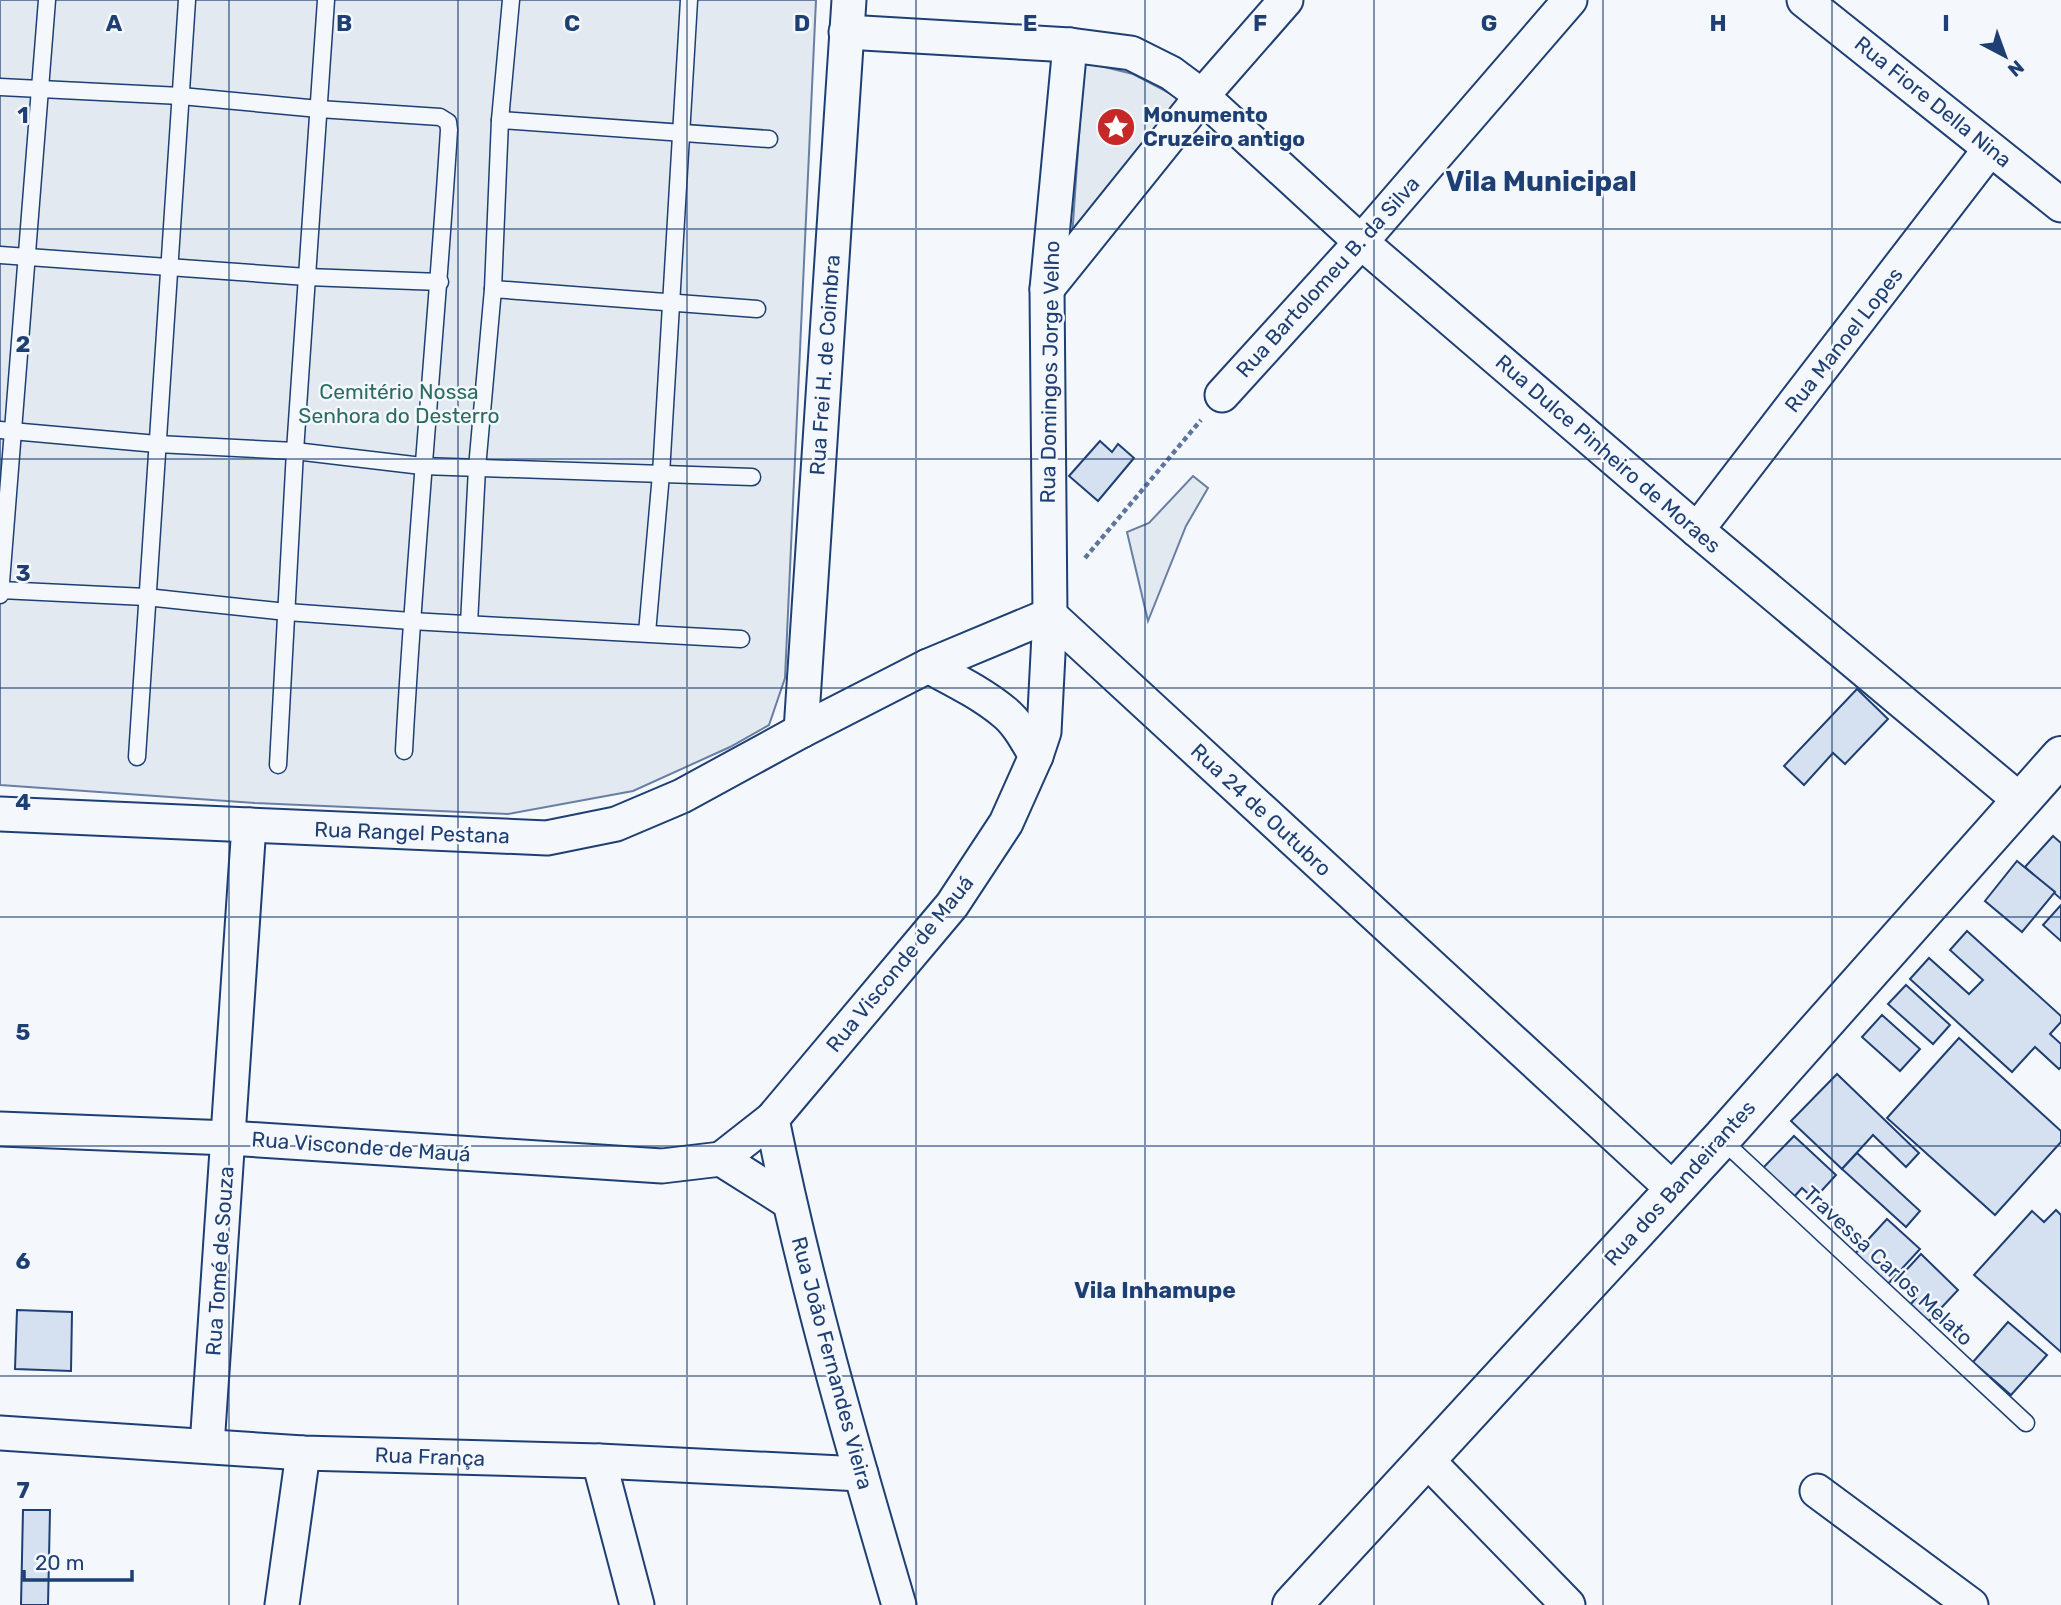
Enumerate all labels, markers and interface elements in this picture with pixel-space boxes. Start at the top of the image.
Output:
text: A [106,9,123,37]
text: B [336,9,352,37]
text: C [564,9,580,37]
text: D [794,9,810,37]
text: E [1023,9,1037,37]
text: F [1253,9,1267,37]
text: G [1481,9,1497,37]
text: H [1709,9,1727,37]
text: I [1942,9,1950,37]
north arrow [1970,21,2040,91]
street label: Rua Fiore Della Nina [1850,31,2016,173]
text: 1 [17,101,29,129]
place label: Monumento Cruzeiro antigo [1143,102,1305,151]
place icon: Monumento Cruzeiro antigo [1095,106,1137,148]
district label: Vila Municipal [1445,165,1637,198]
street label: Rua Bartolomeu B. da Silva [1231,171,1425,382]
street label: Rua Domingos Jorge Velho [1035,240,1064,504]
street label: Rua Frei H. de Coimbra [804,254,845,476]
street label: Rua Manoel Lopes [1779,262,1908,417]
text: 2 [16,330,30,358]
street label: Rua Dulce Pinheiro de Moraes [1491,349,1726,558]
park label: Cemitério Nossa Senhora do Desterro [298,379,500,428]
text: 3 [15,559,31,587]
street label: Rua 24 de Outubro [1186,738,1337,881]
text: 4 [15,788,31,816]
street label: Rua Rangel Pestana [314,817,510,848]
street label: Rua Visconde de Mauá [821,870,978,1057]
text: 5 [16,1018,31,1046]
street label: Rua dos Bandeirantes [1599,1095,1760,1270]
street label: Rua Visconde de Mauá [251,1126,471,1167]
street label: Rua Tomé de Souza [200,1165,239,1357]
street label: Travessa Carlos Melato [1798,1181,1978,1351]
street label: Rua João Fernandes Vieira [787,1234,878,1492]
text: 6 [16,1247,31,1275]
district label: Vila Inhamupe [1074,1276,1236,1304]
street label: Rua França [374,1442,486,1471]
text: 7 [16,1476,30,1504]
scale bar [24,1538,133,1582]
text: 20 m [35,1550,84,1575]

